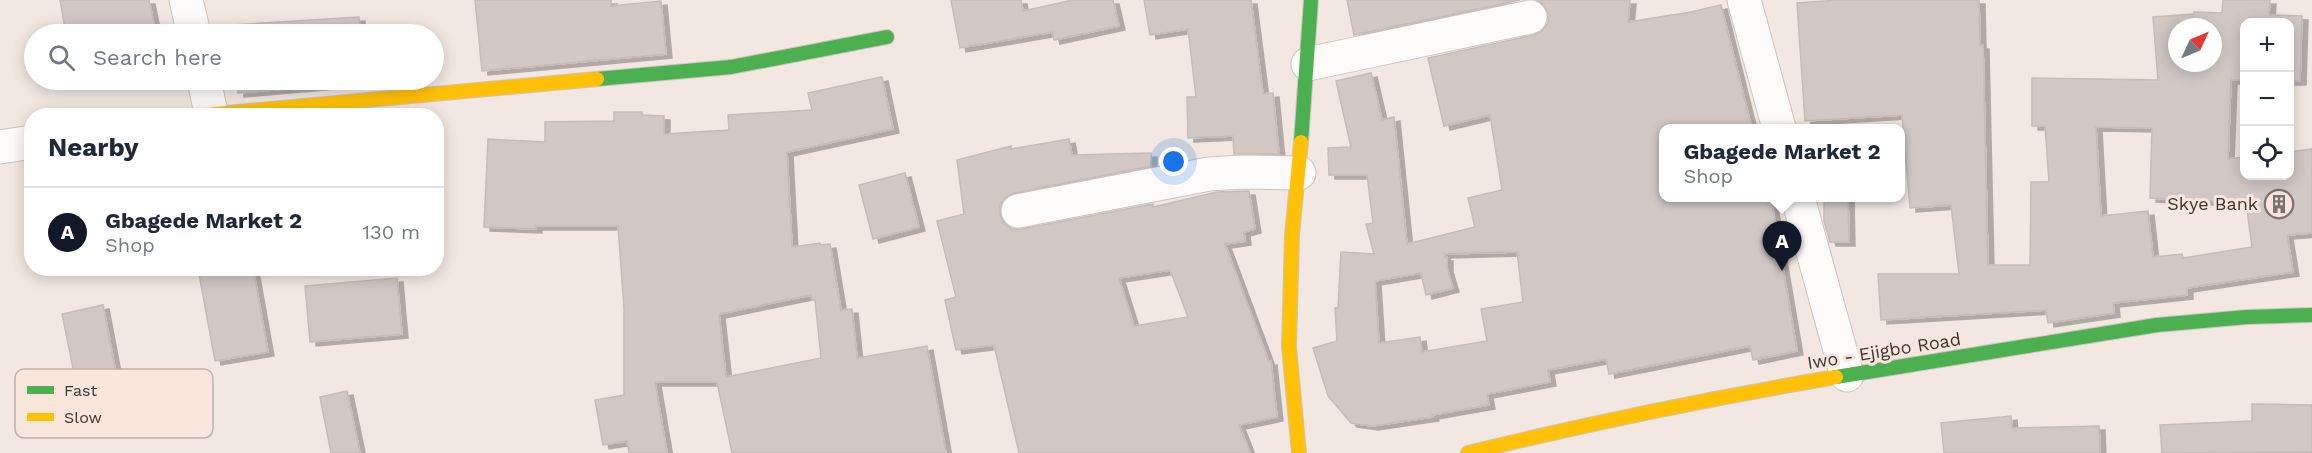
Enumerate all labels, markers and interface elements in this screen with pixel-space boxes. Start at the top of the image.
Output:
north arrow [2168,18,2222,72]
map controls [2240,18,2294,180]
button: + [2240,18,2294,72]
search box [24,24,444,90]
icon: search [45,41,78,74]
text: Search here [93,45,222,70]
button: − [2240,72,2294,126]
popup [1659,124,1905,202]
button: locate [2240,126,2294,180]
text: Nearby [48,132,139,162]
text: Gbagede Market 2 [1683,139,1881,164]
your location [1159,147,1188,176]
text: Shop [1683,164,1733,188]
building icon: Skye Bank [2263,188,2295,220]
place label: Skye Bank [2167,193,2258,214]
text: Gbagede Market 2 [105,208,302,233]
text: A [61,220,74,244]
text: 130 m [362,220,420,244]
pin: A [1762,222,1802,271]
text: Shop [105,233,155,257]
street label: Iwo - Ejigbo Road [1806,328,1962,373]
legend [15,369,213,438]
text: Fast [64,381,97,400]
text: Slow [64,408,102,427]

